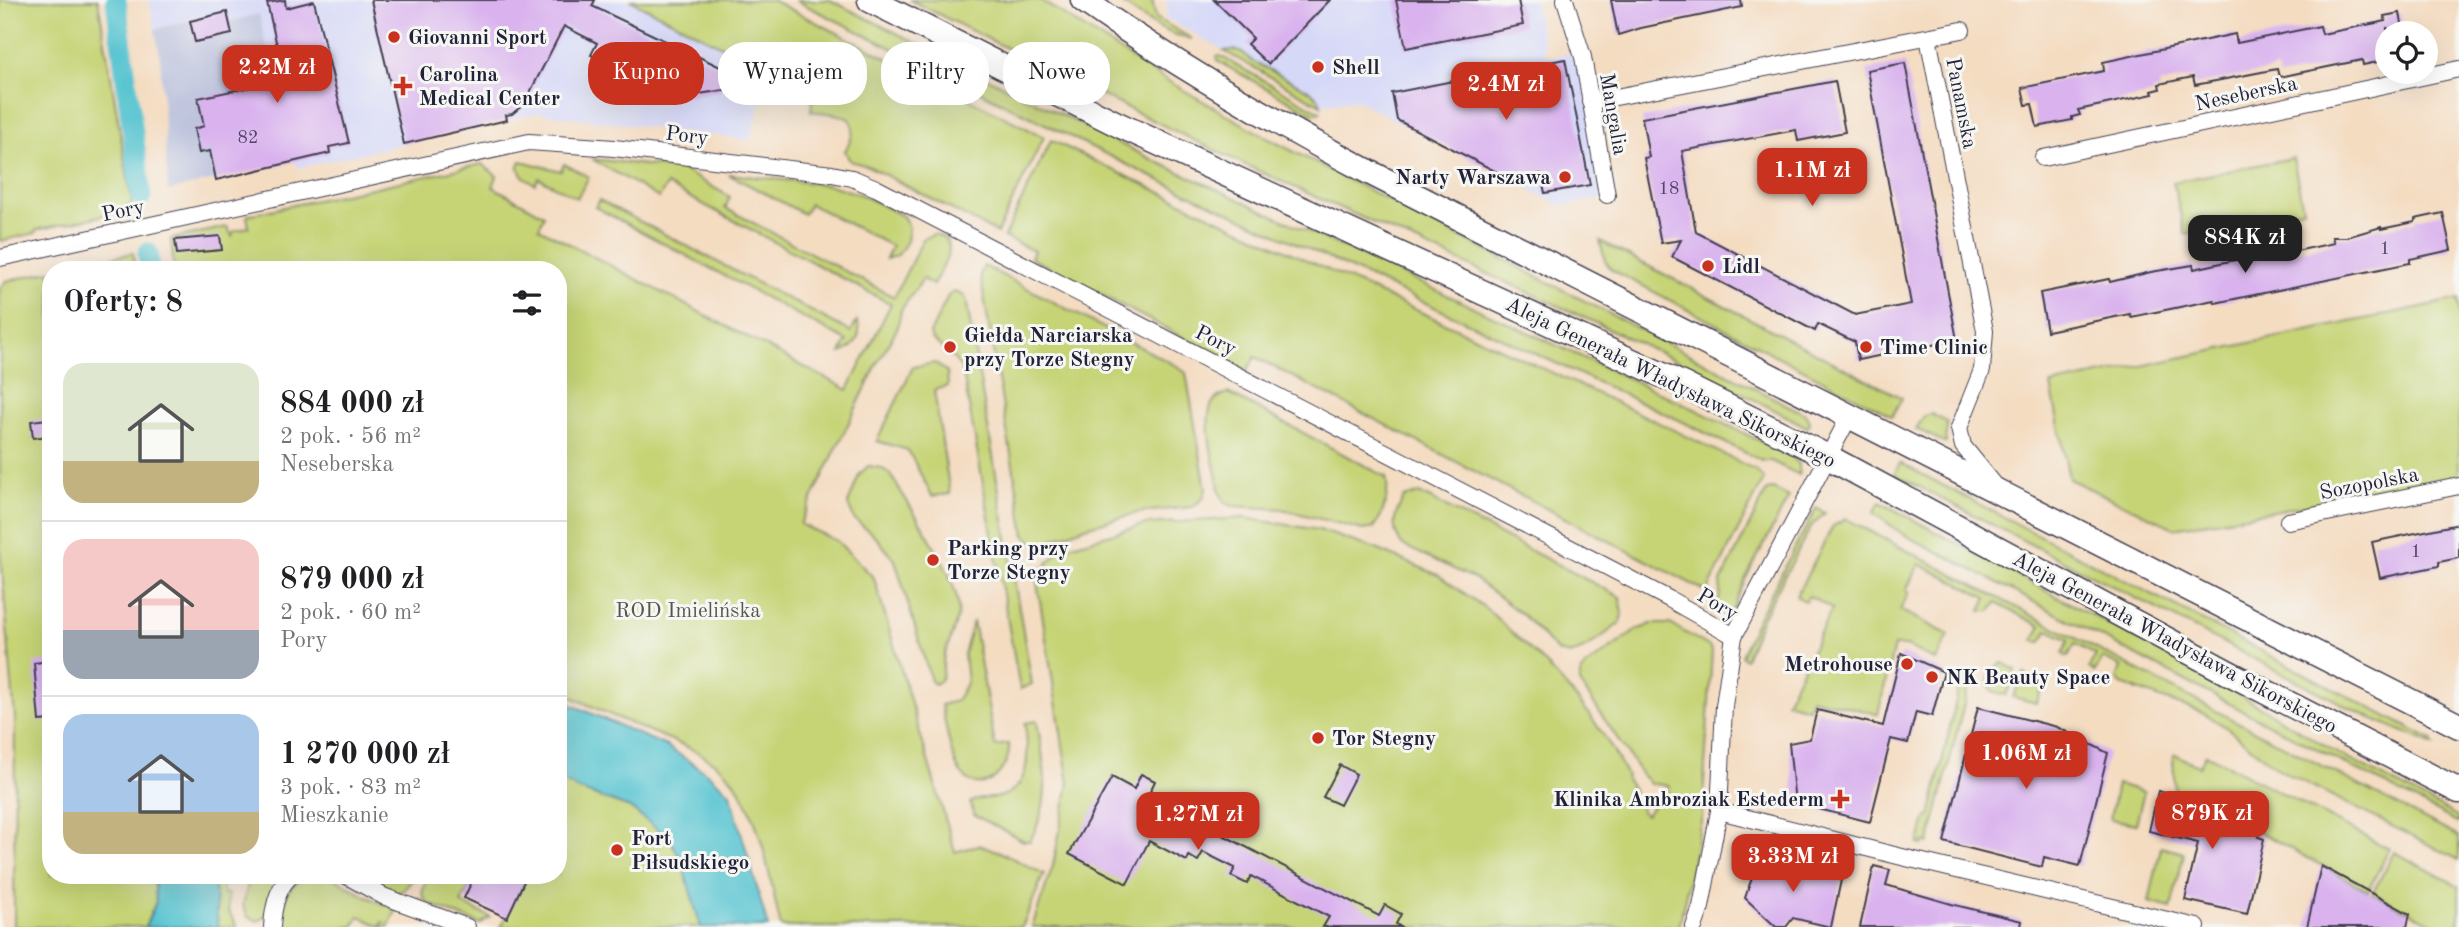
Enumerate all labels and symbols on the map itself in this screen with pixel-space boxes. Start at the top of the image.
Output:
place label: Giovanni Sport [408,28,547,49]
marker: Giovanni Sport [386,29,402,45]
pin: 2.2M zł [212,46,342,105]
street label: Panamska [1941,56,1980,151]
place label: Shell [1332,58,1380,79]
marker: Shell [1310,59,1326,75]
pin: 2.4M zł [1441,62,1571,122]
place label: Carolina Medical Center [419,65,560,110]
street label: Mangalia [1595,72,1630,157]
street label: Neseberska [2193,73,2299,116]
marker: Carolina Medical Center [393,76,413,96]
street label: Pory [664,123,710,150]
house number: 82 [238,129,258,147]
pin: 1.1M zł [1747,148,1877,208]
place label: Narty Warszawa [1395,168,1551,189]
marker: Narty Warszawa [1557,169,1573,185]
house number: 18 [1659,180,1679,198]
street label: Pory [100,197,147,226]
pin: 884K zł [2180,216,2310,275]
house number: 1 [2380,240,2390,258]
place label: Lidl [1722,257,1760,278]
marker: Lidl [1700,258,1716,274]
street label: Aleja Generała Władysława Sikorskiego [1502,294,1839,473]
street label: Pory [1191,322,1239,361]
place label: Giełda Narciarska przy Torze Stegny [964,326,1135,371]
place label: Time Clinic [1880,338,1988,359]
marker: Giełda Narciarska przy Torze Stegny [942,339,958,355]
marker: Time Clinic [1858,339,1874,355]
street label: Sozopolska [2318,465,2421,504]
place label: Parking przy Torze Stegny [947,539,1071,584]
house number: 1 [2411,543,2421,561]
street label: Aleja Generała Władysława Sikorskiego [2009,549,2340,738]
marker: Parking przy Torze Stegny [925,552,941,568]
street label: Pory [1693,585,1741,625]
park label: ROD Imielińska [615,601,761,622]
place label: Metrohouse [1784,655,1893,676]
marker: Metrohouse [1899,656,1915,672]
place label: NK Beauty Space [1946,668,2111,689]
marker: NK Beauty Space [1924,669,1940,685]
place label: Tor Stegny [1332,729,1436,750]
marker: Tor Stegny [1310,730,1326,746]
pin: 1.06M zł [1954,732,2098,791]
marker: Klinika Ambroziak Estederm [1830,789,1850,809]
place label: Klinika Ambroziak Estederm [1553,790,1824,811]
pin: 1.27M zł [1126,792,1270,852]
pin: 879K zł [2147,792,2277,851]
place label: Fort Piłsudskiego [631,829,749,874]
pin: 3.33M zł [1721,834,1865,894]
marker: Fort Piłsudskiego [609,842,625,858]

